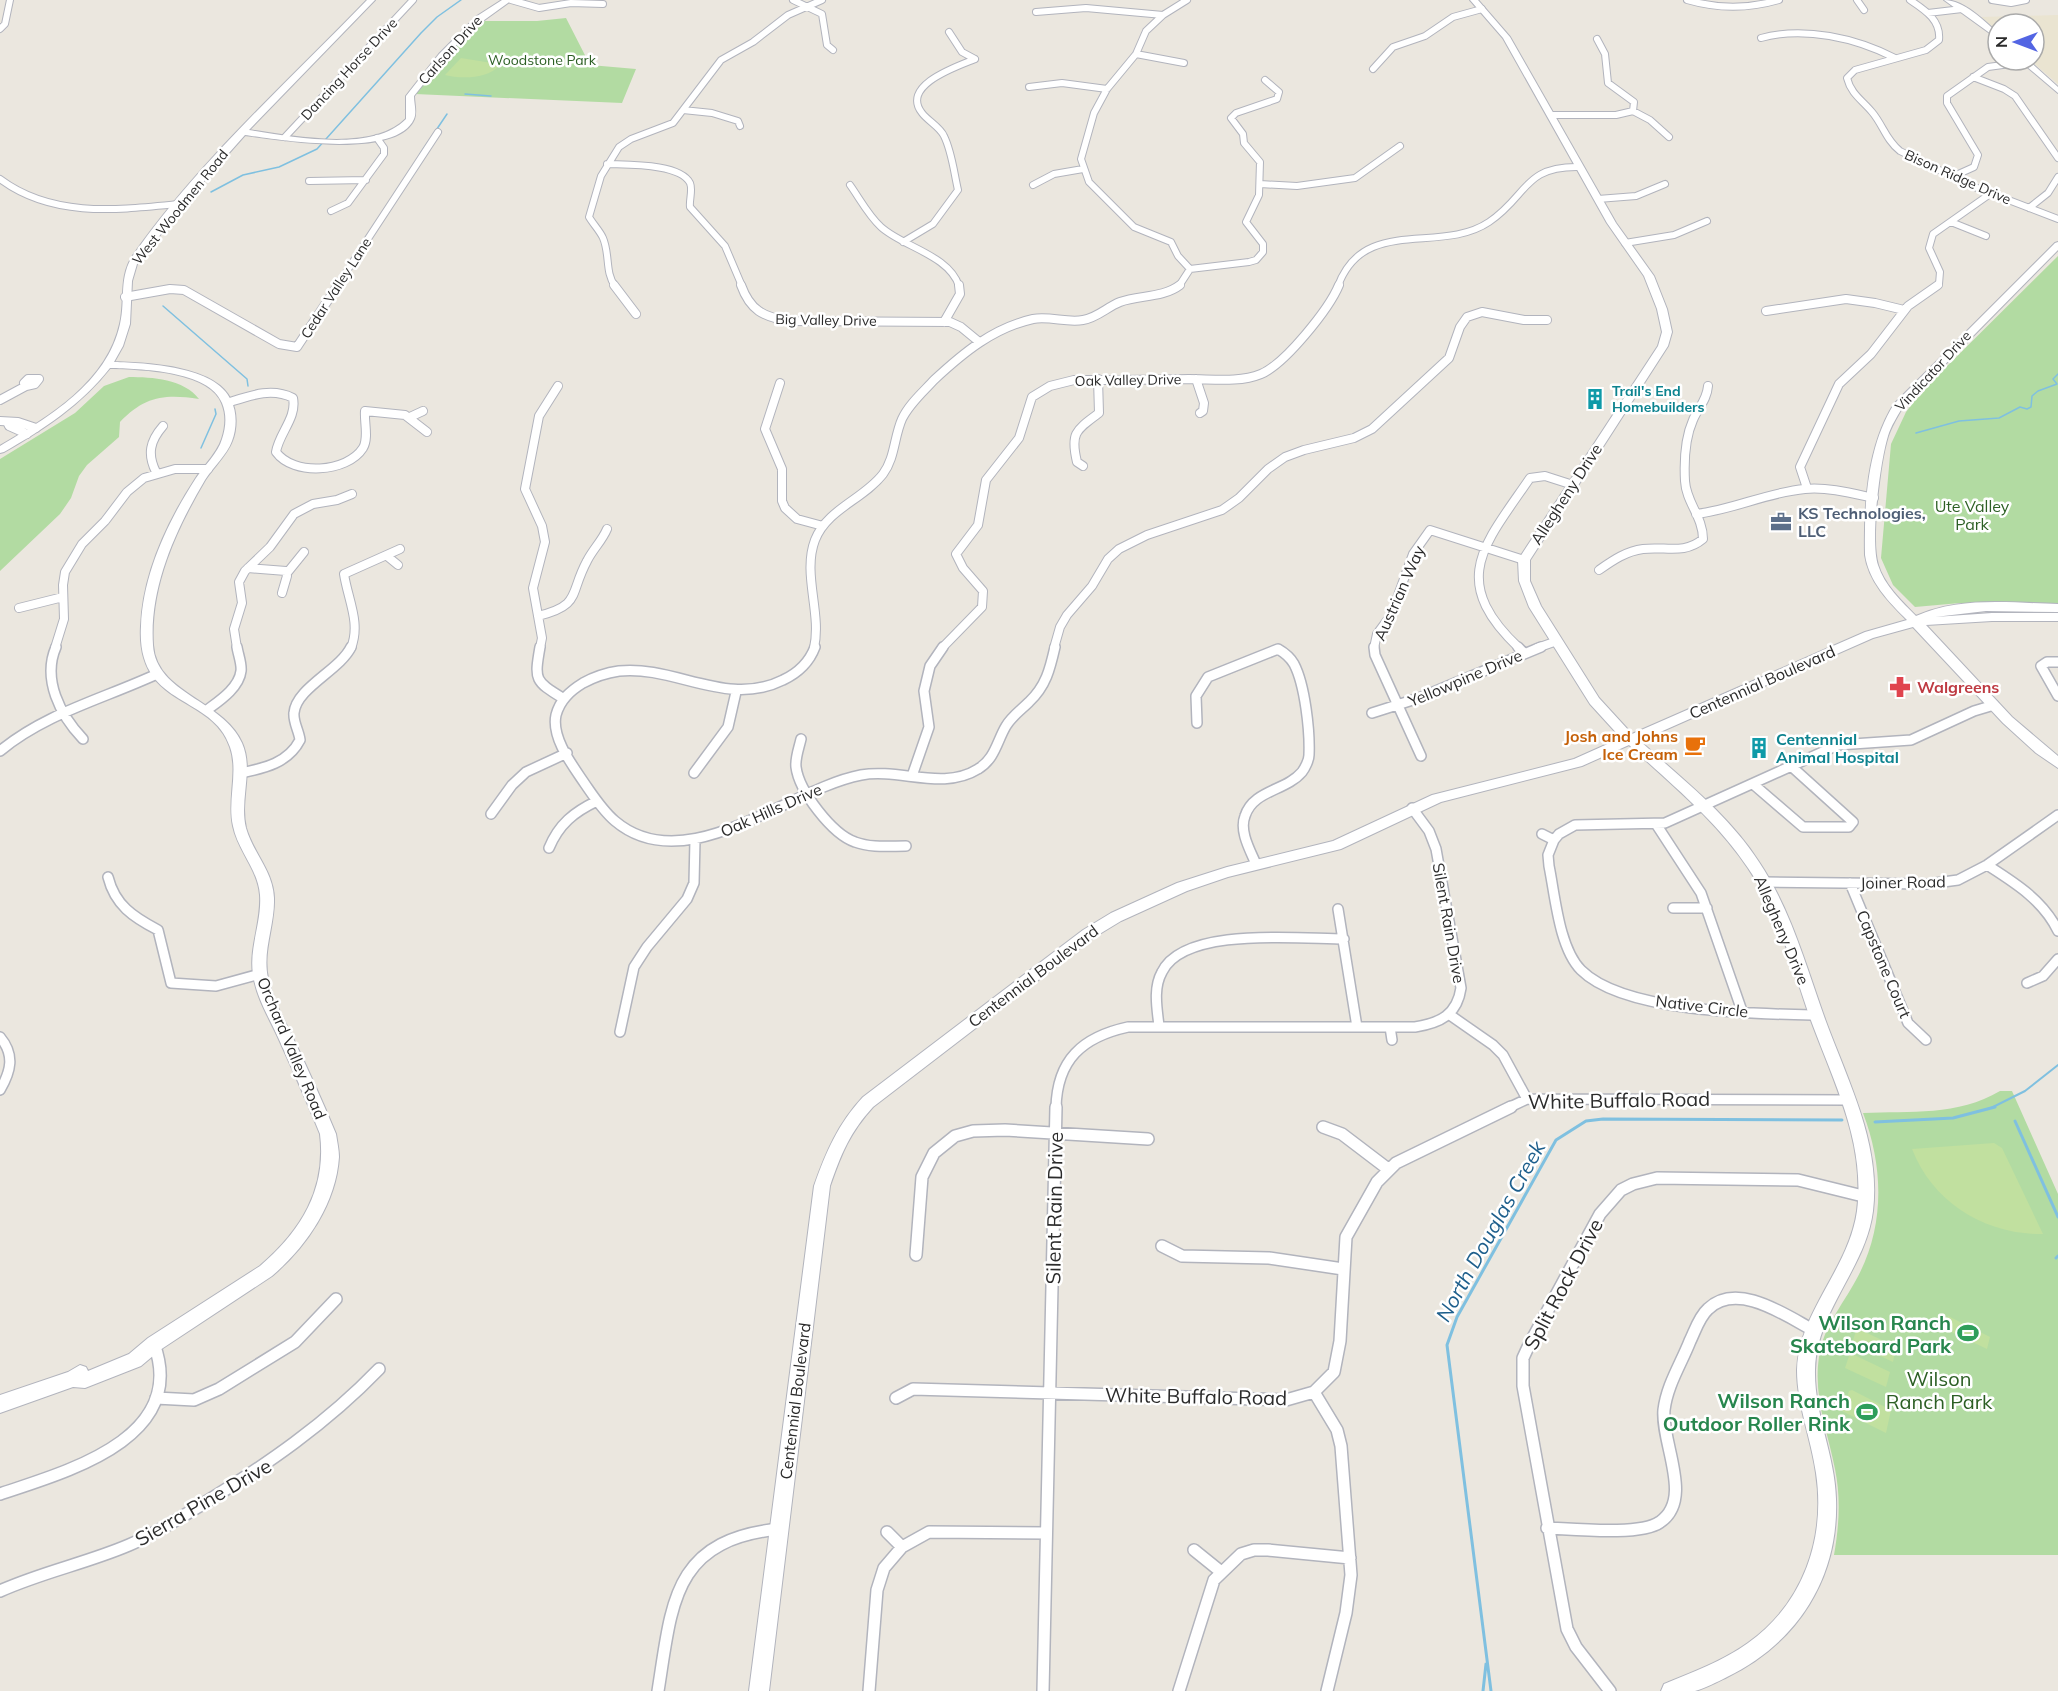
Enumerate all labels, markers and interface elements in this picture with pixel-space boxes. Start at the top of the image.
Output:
street label: Carlson Drive [414,12,486,88]
north arrow [1986,12,2046,72]
street label: Dancing Horse Drive [297,14,401,124]
text: N [1991,36,2011,48]
park label: Woodstone Park [488,51,597,69]
street label: Bison Ridge Drive [1902,145,2014,209]
street label: West Woodmen Road [128,146,232,268]
street label: Cedar Valley Lane [297,234,375,342]
street label: Big Valley Drive [775,310,877,330]
street label: Vindicator Drive [1891,327,1975,415]
street label: Oak Valley Drive [1075,370,1181,390]
place label: Trail's End Homebuilders [1612,382,1705,416]
building icon: Trail's End Homebuilders [1583,387,1607,411]
street label: Allegheny Drive [1526,440,1606,548]
park label: Ute Valley Park [1935,496,2010,534]
place label: KS Technologies, LLC [1798,503,1926,541]
office icon: KS Technologies, LLC [1769,510,1793,534]
street label: Austrian Way [1369,542,1429,644]
street label: Centennial Boulevard [1686,641,1838,723]
street label: Yellowpine Drive [1404,645,1525,711]
pharmacy icon: Walgreens [1888,675,1912,699]
place label: Walgreens [1917,677,1999,697]
place label: Josh and Johns Ice Cream [1564,726,1678,764]
place label: Centennial Animal Hospital [1776,729,1899,767]
cafe icon: Josh and Johns Ice Cream [1683,733,1707,757]
building icon: Centennial Animal Hospital [1747,736,1771,760]
street label: Oak Hills Drive [717,779,825,841]
street label: Silent Rain Drive [1429,861,1469,985]
street label: Joiner Road [1860,871,1946,893]
street label: Allegheny Drive [1750,873,1814,987]
street label: Capstone Court [1852,907,1916,1021]
street label: Centennial Boulevard [964,921,1102,1031]
street label: Orchard Valley Road [253,974,331,1122]
street label: Native Circle [1655,990,1749,1022]
street label: White Buffalo Road [1528,1086,1710,1114]
street label: Silent Rain Drive [1040,1131,1068,1285]
water label: North Douglas Creek [1430,1135,1551,1326]
street label: Split Rock Drive [1518,1214,1608,1354]
place label: Wilson Ranch Skateboard Park [1790,1310,1952,1358]
sports icon: Wilson Ranch Skateboard Park [1956,1321,1980,1345]
street label: Centennial Boulevard [775,1322,815,1480]
park label: Wilson Ranch Park [1886,1366,1993,1414]
street label: White Buffalo Road [1105,1382,1287,1410]
place label: Wilson Ranch Outdoor Roller Rink [1663,1388,1851,1436]
sports icon: Wilson Ranch Outdoor Roller Rink [1855,1400,1879,1424]
street label: Sierra Pine Drive [130,1453,276,1551]

